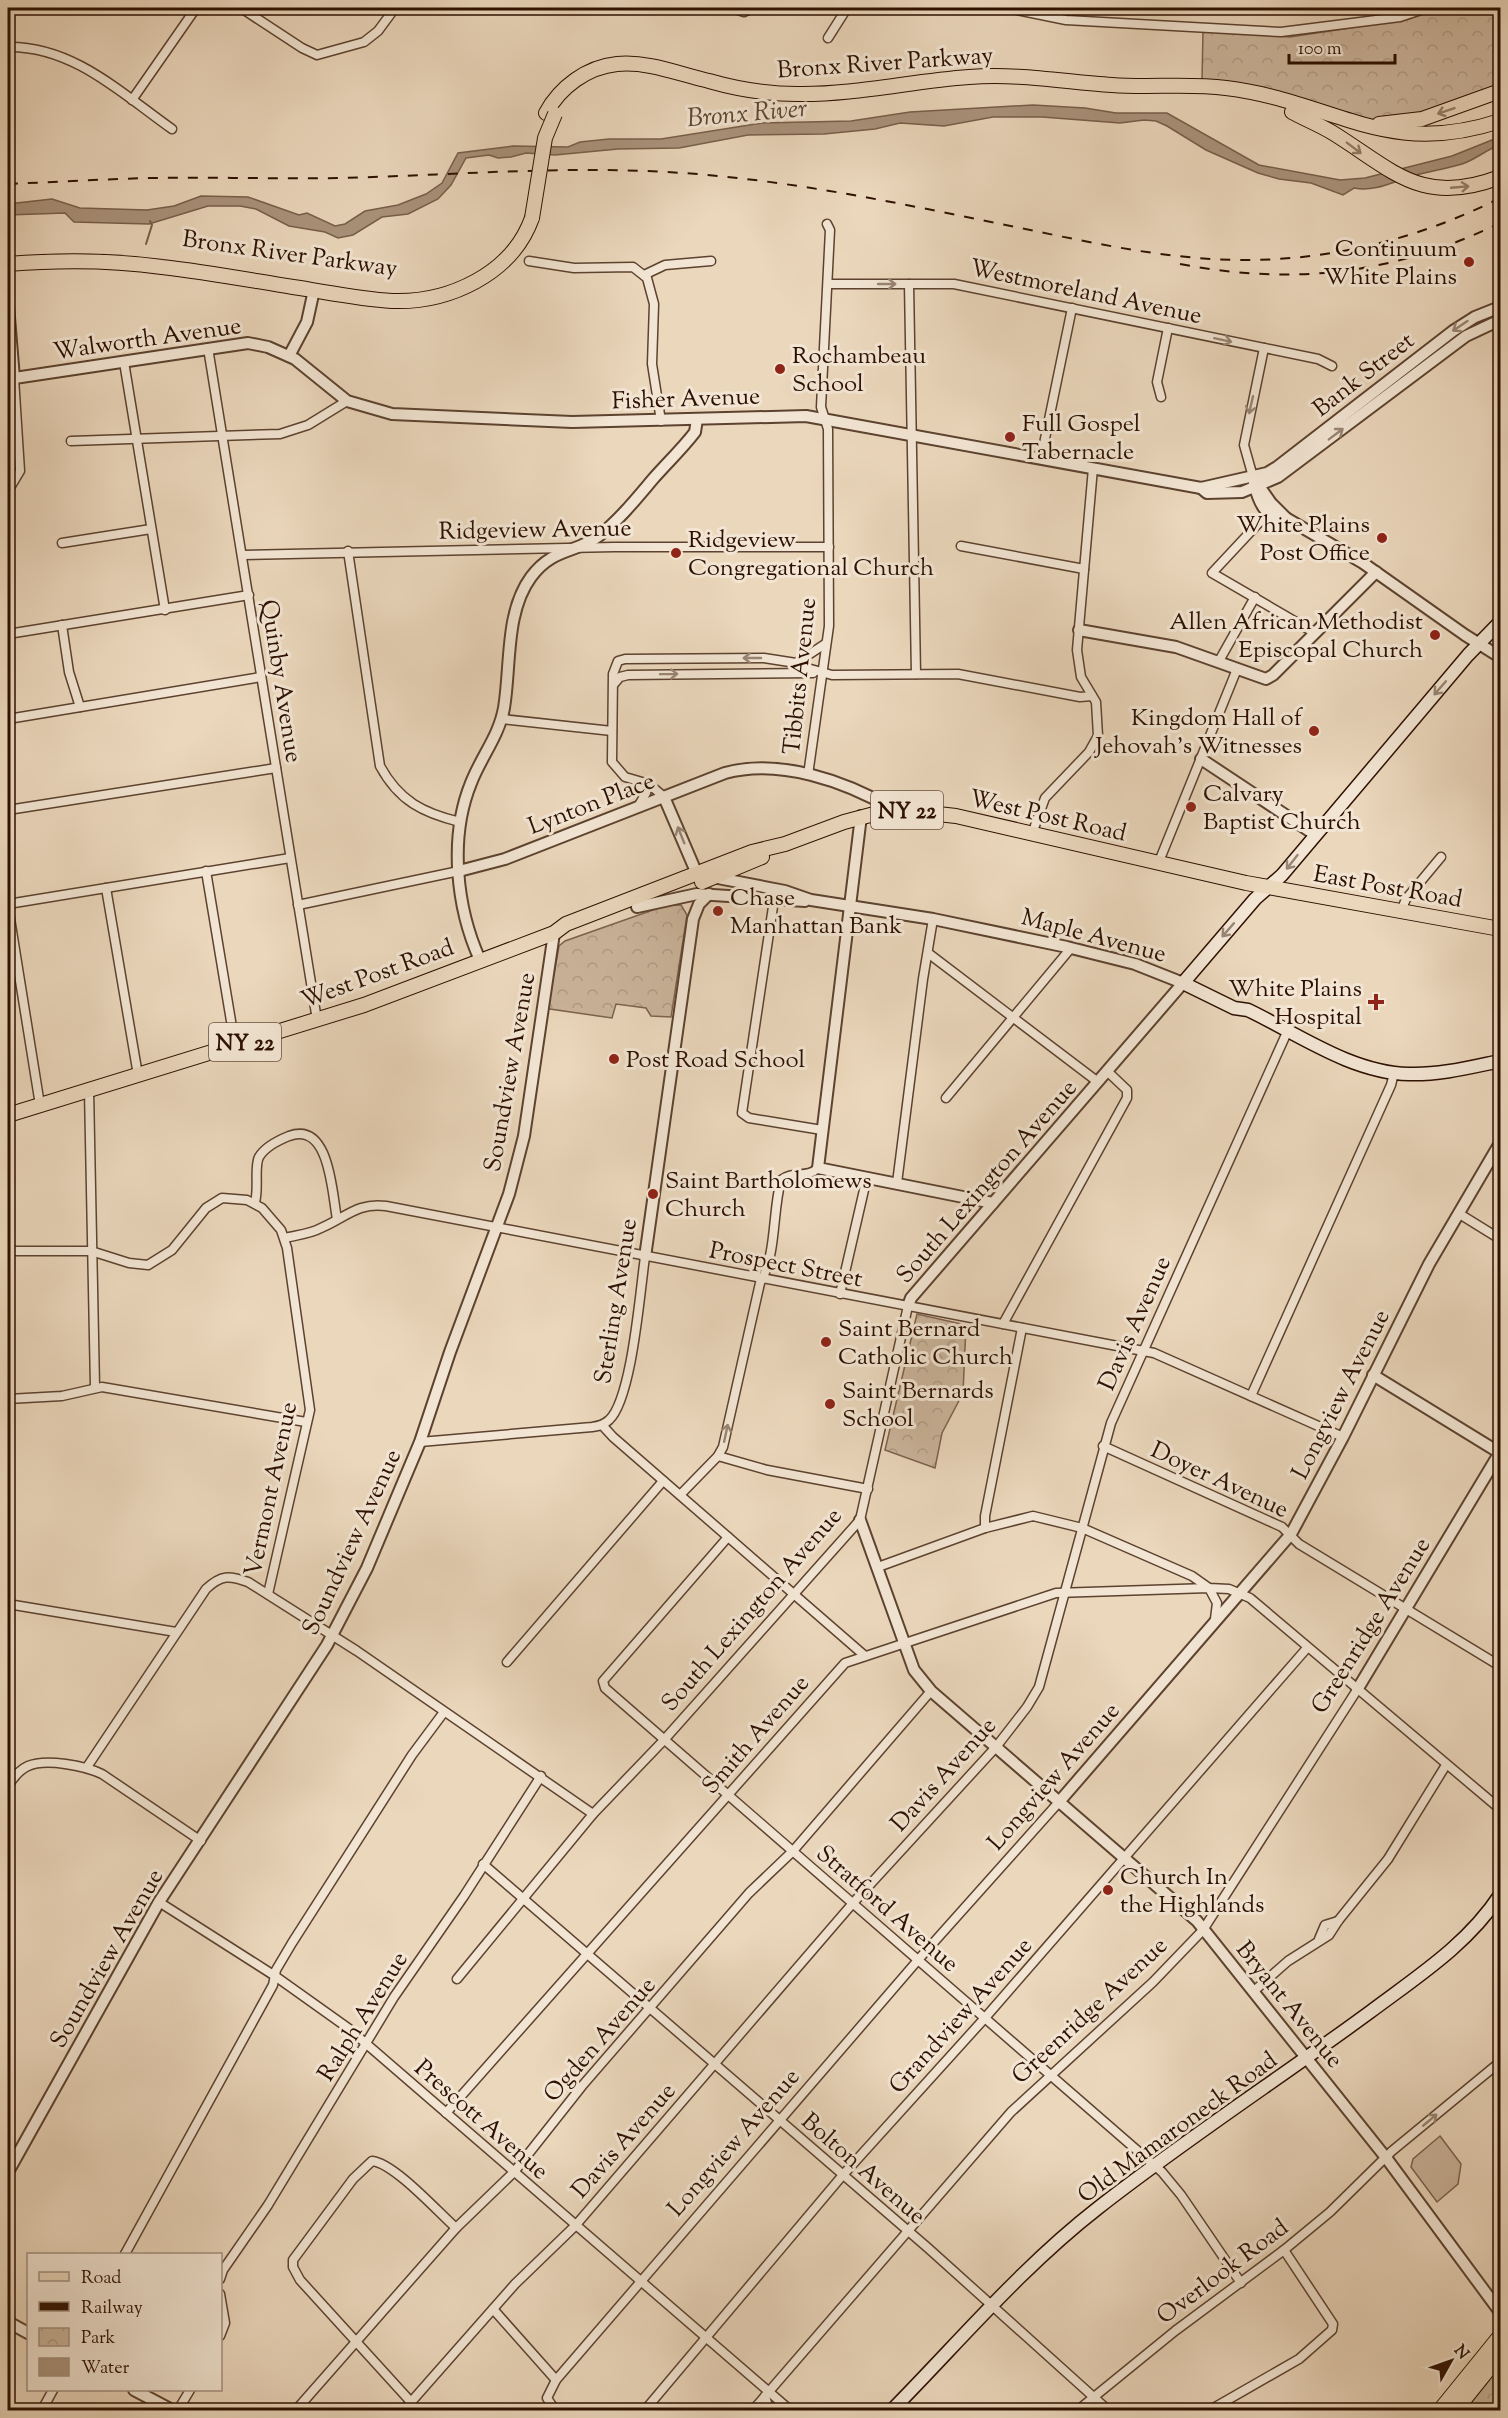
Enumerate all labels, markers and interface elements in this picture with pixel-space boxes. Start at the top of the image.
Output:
scale bar [1289,27,1396,65]
text: 100 m [1298,37,1342,63]
street label: Bronx River Parkway [776,39,995,89]
water label: Bronx River [686,91,809,138]
one-way arrow [1437,106,1456,117]
one-way arrow [1346,142,1362,155]
one-way arrow [1449,181,1469,192]
street label: Bronx River Parkway [180,223,399,287]
place label: Continuum White Plains [1323,233,1457,295]
street label: Westmoreland Avenue [966,252,1205,334]
marker: Continuum White Plains [1462,255,1476,269]
one-way arrow [876,278,896,290]
street label: Walworth Avenue [51,310,244,370]
one-way arrow [1452,320,1469,332]
street label: Bank Street [1306,325,1422,426]
one-way arrow [1213,334,1232,346]
place label: Rochambeau School [792,340,926,402]
marker: Rochambeau School [773,362,787,376]
street label: Fisher Avenue [611,380,761,420]
one-way arrow [1244,396,1256,415]
place label: Full Gospel Tabernacle [1022,408,1141,470]
one-way arrow [1328,427,1344,440]
marker: Full Gospel Tabernacle [1003,430,1017,444]
place label: White Plains Post Office [1236,509,1370,571]
street label: Ridgeview Avenue [438,512,632,550]
place label: Ridgeview Congregational Church [688,524,934,586]
marker: White Plains Post Office [1375,531,1389,545]
marker: Ridgeview Congregational Church [669,546,683,560]
street label: Tibbits Avenue [776,596,826,757]
street label: Quinby Avenue [250,597,310,765]
place label: Allen African Methodist Episcopal Church [1169,606,1423,668]
marker: Allen African Methodist Episcopal Church [1428,628,1442,642]
one-way arrow [743,652,763,664]
one-way arrow [659,668,679,680]
one-way arrow [1433,680,1447,695]
place label: Kingdom Hall of Jehovah’s Witnesses [1093,702,1304,764]
marker: Kingdom Hall of Jehovah’s Witnesses [1307,724,1321,738]
street label: Lynton Place [523,765,660,845]
place label: Calvary Baptist Church [1203,778,1361,840]
street label: West Post Road [965,782,1130,852]
road number: NY 22 [871,791,943,829]
marker: Calvary Baptist Church [1184,800,1198,814]
one-way arrow [675,827,686,845]
one-way arrow [1285,854,1298,870]
street label: East Post Road [1311,858,1465,918]
place label: Chase Manhattan Bank [730,882,902,944]
street label: Maple Avenue [1017,901,1170,973]
marker: Chase Manhattan Bank [711,904,725,918]
one-way arrow [1221,922,1235,937]
street label: West Post Road [296,931,459,1018]
street label: Soundview Avenue [477,970,545,1175]
place label: White Plains Hospital [1228,973,1362,1035]
marker: White Plains Hospital [1367,993,1385,1011]
road number: NY 22 [209,1023,281,1061]
place label: Post Road School [626,1044,805,1078]
marker: Post Road School [607,1052,621,1066]
street label: South Lexington Avenue [889,1073,1086,1292]
place label: Saint Bartholomews Church [665,1165,872,1227]
marker: Saint Bartholomews Church [646,1187,660,1201]
street label: Sterling Avenue [587,1216,647,1386]
street label: Prospect Street [706,1234,865,1297]
street label: Davis Avenue [1091,1251,1181,1396]
street label: Longview Avenue [1284,1304,1399,1486]
place label: Saint Bernard Catholic Church [838,1313,1013,1375]
marker: Saint Bernard Catholic Church [819,1335,833,1349]
place label: Saint Bernards School [842,1375,994,1437]
marker: Saint Bernards School [823,1397,837,1411]
street label: Vermont Avenue [237,1399,307,1580]
one-way arrow [721,1423,732,1443]
street label: Doyer Avenue [1145,1434,1294,1528]
street label: Soundview Avenue [295,1444,411,1641]
street label: South Lexington Avenue [654,1501,851,1720]
street label: Greenridge Avenue [1304,1531,1440,1721]
street label: Smith Avenue [695,1668,818,1802]
street label: Longview Avenue [980,1696,1129,1859]
street label: Davis Avenue [884,1711,1005,1840]
street label: Stratford Avenue [808,1838,966,1981]
place label: Church In the Highlands [1120,1861,1265,1923]
street label: Soundview Avenue [43,1863,173,2055]
marker: Church In the Highlands [1101,1883,1115,1897]
street label: Greenridge Avenue [1005,1930,1176,2093]
street label: Grandview Avenue [882,1931,1041,2102]
street label: Bryant Avenue [1227,1934,1350,2076]
street label: Ralph Avenue [310,1946,417,2089]
street label: Ogden Avenue [536,1970,665,2110]
street label: Old Mamaroneck Road [1071,2044,1285,2213]
street label: Prescott Avenue [406,2052,555,2189]
street label: Longview Avenue [660,2062,809,2225]
street label: Davis Avenue [564,2076,685,2207]
street label: Bolton Avenue [793,2106,932,2233]
one-way arrow [1422,2114,1438,2127]
street label: Overlook Road [1150,2211,1297,2333]
legend [27,2253,222,2391]
text: Road [81,2266,121,2292]
text: Railway [81,2296,143,2322]
text: Park [81,2326,116,2352]
north arrow [1421,2331,1481,2391]
text: N [1448,2341,1474,2365]
text: Water [81,2356,130,2382]

